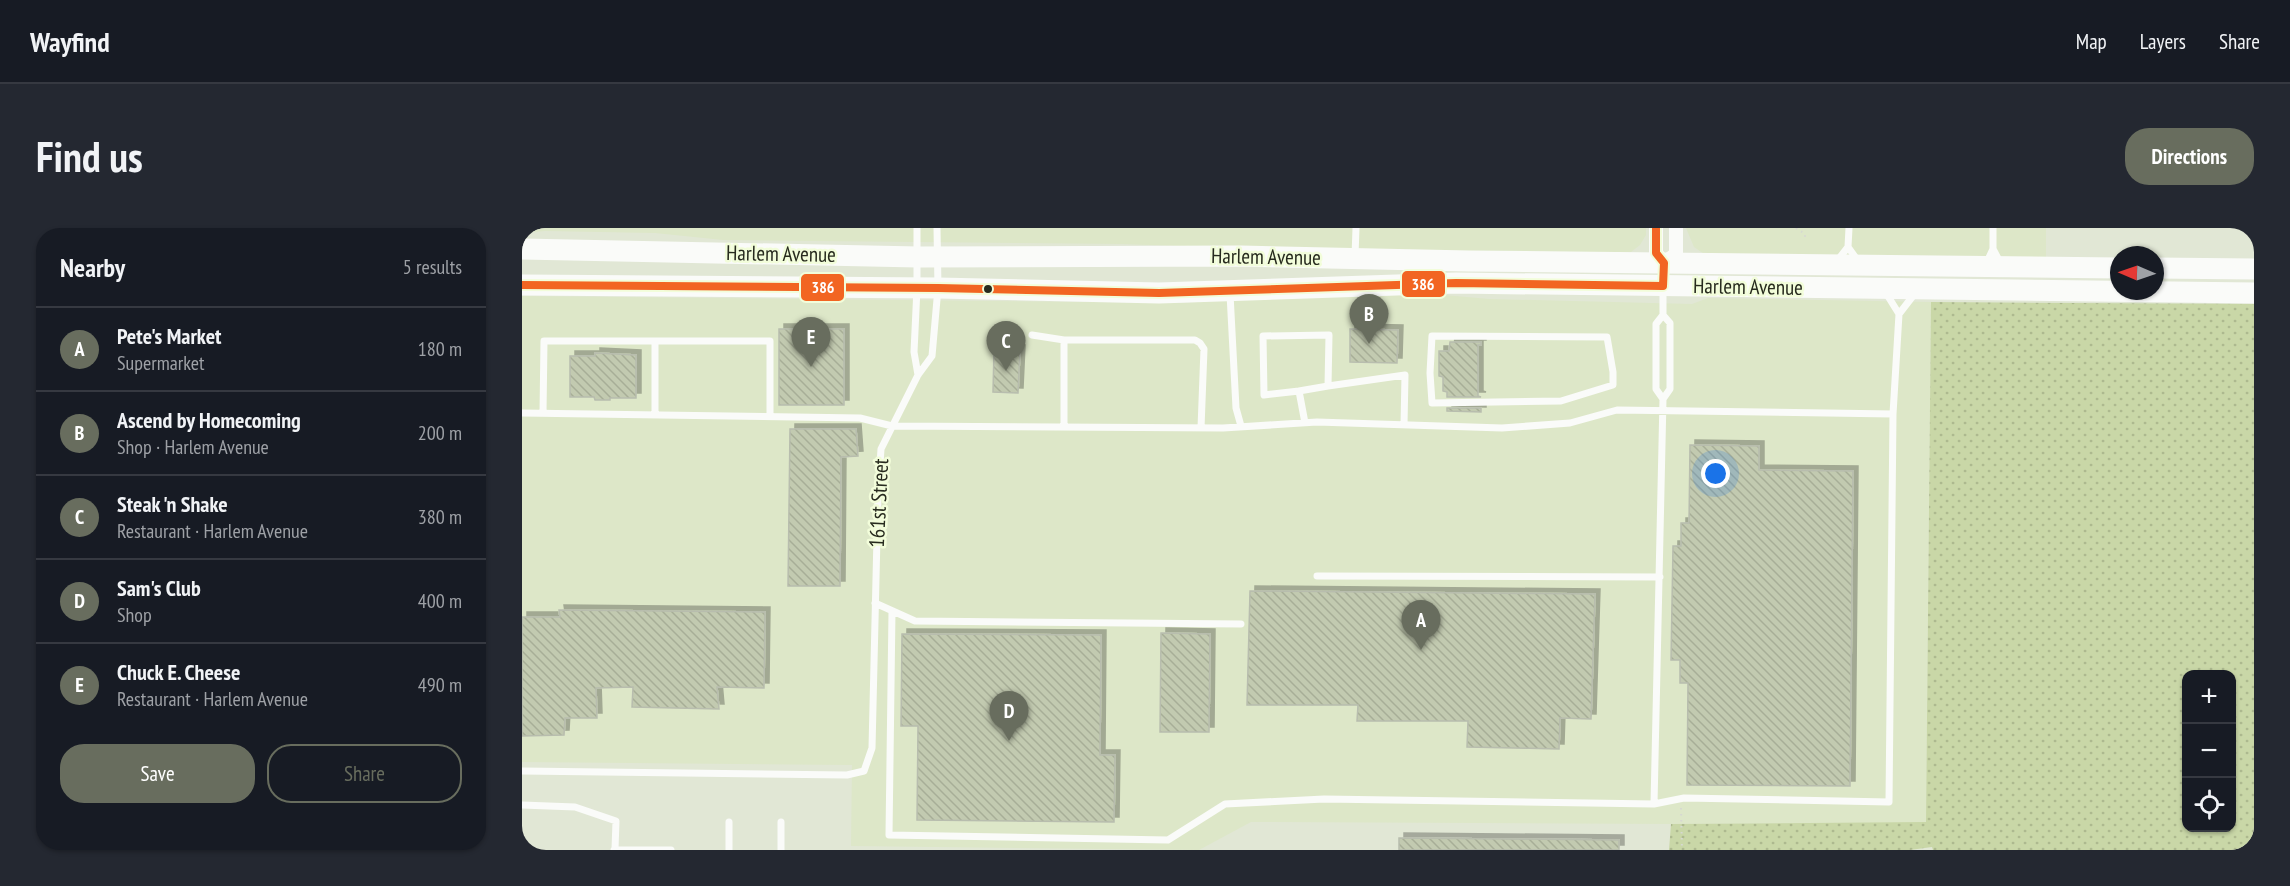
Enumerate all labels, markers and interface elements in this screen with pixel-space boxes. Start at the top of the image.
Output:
text: Wayfind [30,23,110,60]
text: Map [2076,28,2107,55]
text: Layers [2140,28,2186,55]
text: Share [2219,28,2260,55]
button: Directions [2125,128,2254,185]
text: Find us [36,129,143,184]
street label: Harlem Avenue [726,239,836,268]
street label: Harlem Avenue [1211,242,1321,271]
north arrow [2110,246,2164,300]
text: Nearby [60,251,125,284]
text: 5 results [403,254,462,280]
line badge: 386 [1401,270,1446,298]
street label: Harlem Avenue [1693,272,1803,301]
line badge: 386 [800,273,845,302]
text: 386 [1412,274,1435,294]
text: 386 [812,277,835,297]
unlabelled marker [982,283,994,295]
pin: B [1350,294,1388,344]
pin: E [792,318,830,367]
text: Pete's Market [117,322,222,350]
pin: C [986,322,1026,371]
text: A [74,336,85,362]
text: 180 m [418,336,462,362]
text: Supermarket [117,350,205,376]
text: Ascend by Homecoming [117,406,301,434]
text: B [75,420,84,446]
text: 200 m [418,420,462,446]
text: Shop · Harlem Avenue [117,434,269,460]
street label: 161st Street [863,458,894,548]
your location [1701,459,1730,488]
text: Steak 'n Shake [117,490,228,518]
text: C [75,504,84,530]
text: 380 m [418,504,462,530]
text: Restaurant · Harlem Avenue [117,518,308,544]
text: Sam's Club [117,574,201,602]
text: D [74,588,85,614]
text: 400 m [418,588,462,614]
pin: A [1402,600,1440,650]
text: Shop [117,602,152,628]
text: Chuck E. Cheese [117,658,240,686]
map controls [2182,670,2236,832]
button: + [2182,670,2236,724]
text: E [75,672,84,698]
text: 490 m [418,672,462,698]
text: Restaurant · Harlem Avenue [117,686,308,712]
pin: D [990,692,1028,741]
button: − [2182,724,2236,778]
button: Save [60,744,255,803]
button: Share [267,744,462,803]
button: locate [2182,778,2236,832]

